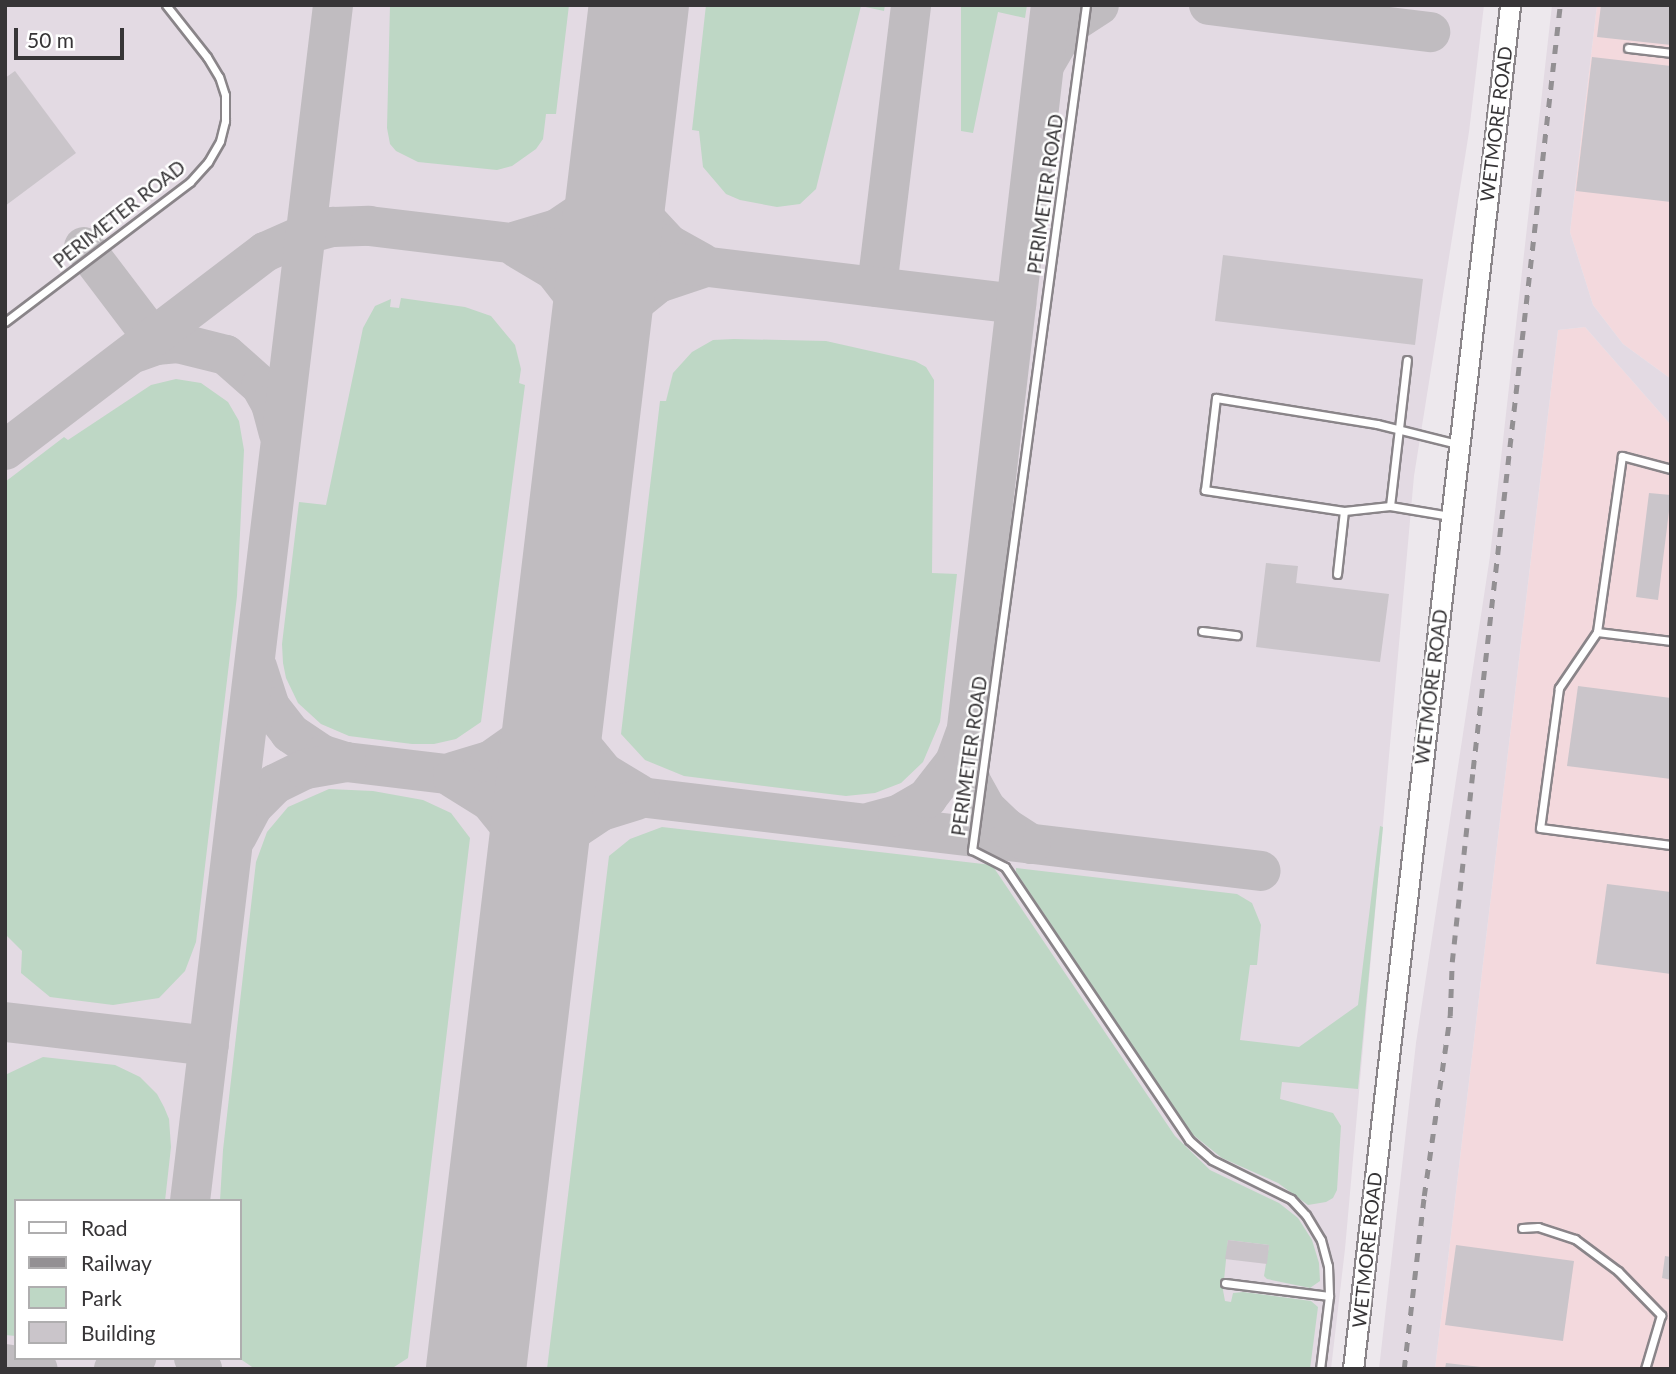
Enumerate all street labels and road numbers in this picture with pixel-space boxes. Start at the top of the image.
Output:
street label: WETMORE ROAD [1475,45,1517,203]
street label: PERIMETER ROAD [1022,113,1068,275]
street label: PERIMETER ROAD [49,155,189,273]
street label: WETMORE ROAD [1410,608,1452,766]
street label: PERIMETER ROAD [946,675,992,837]
street label: WETMORE ROAD [1347,1171,1387,1329]

